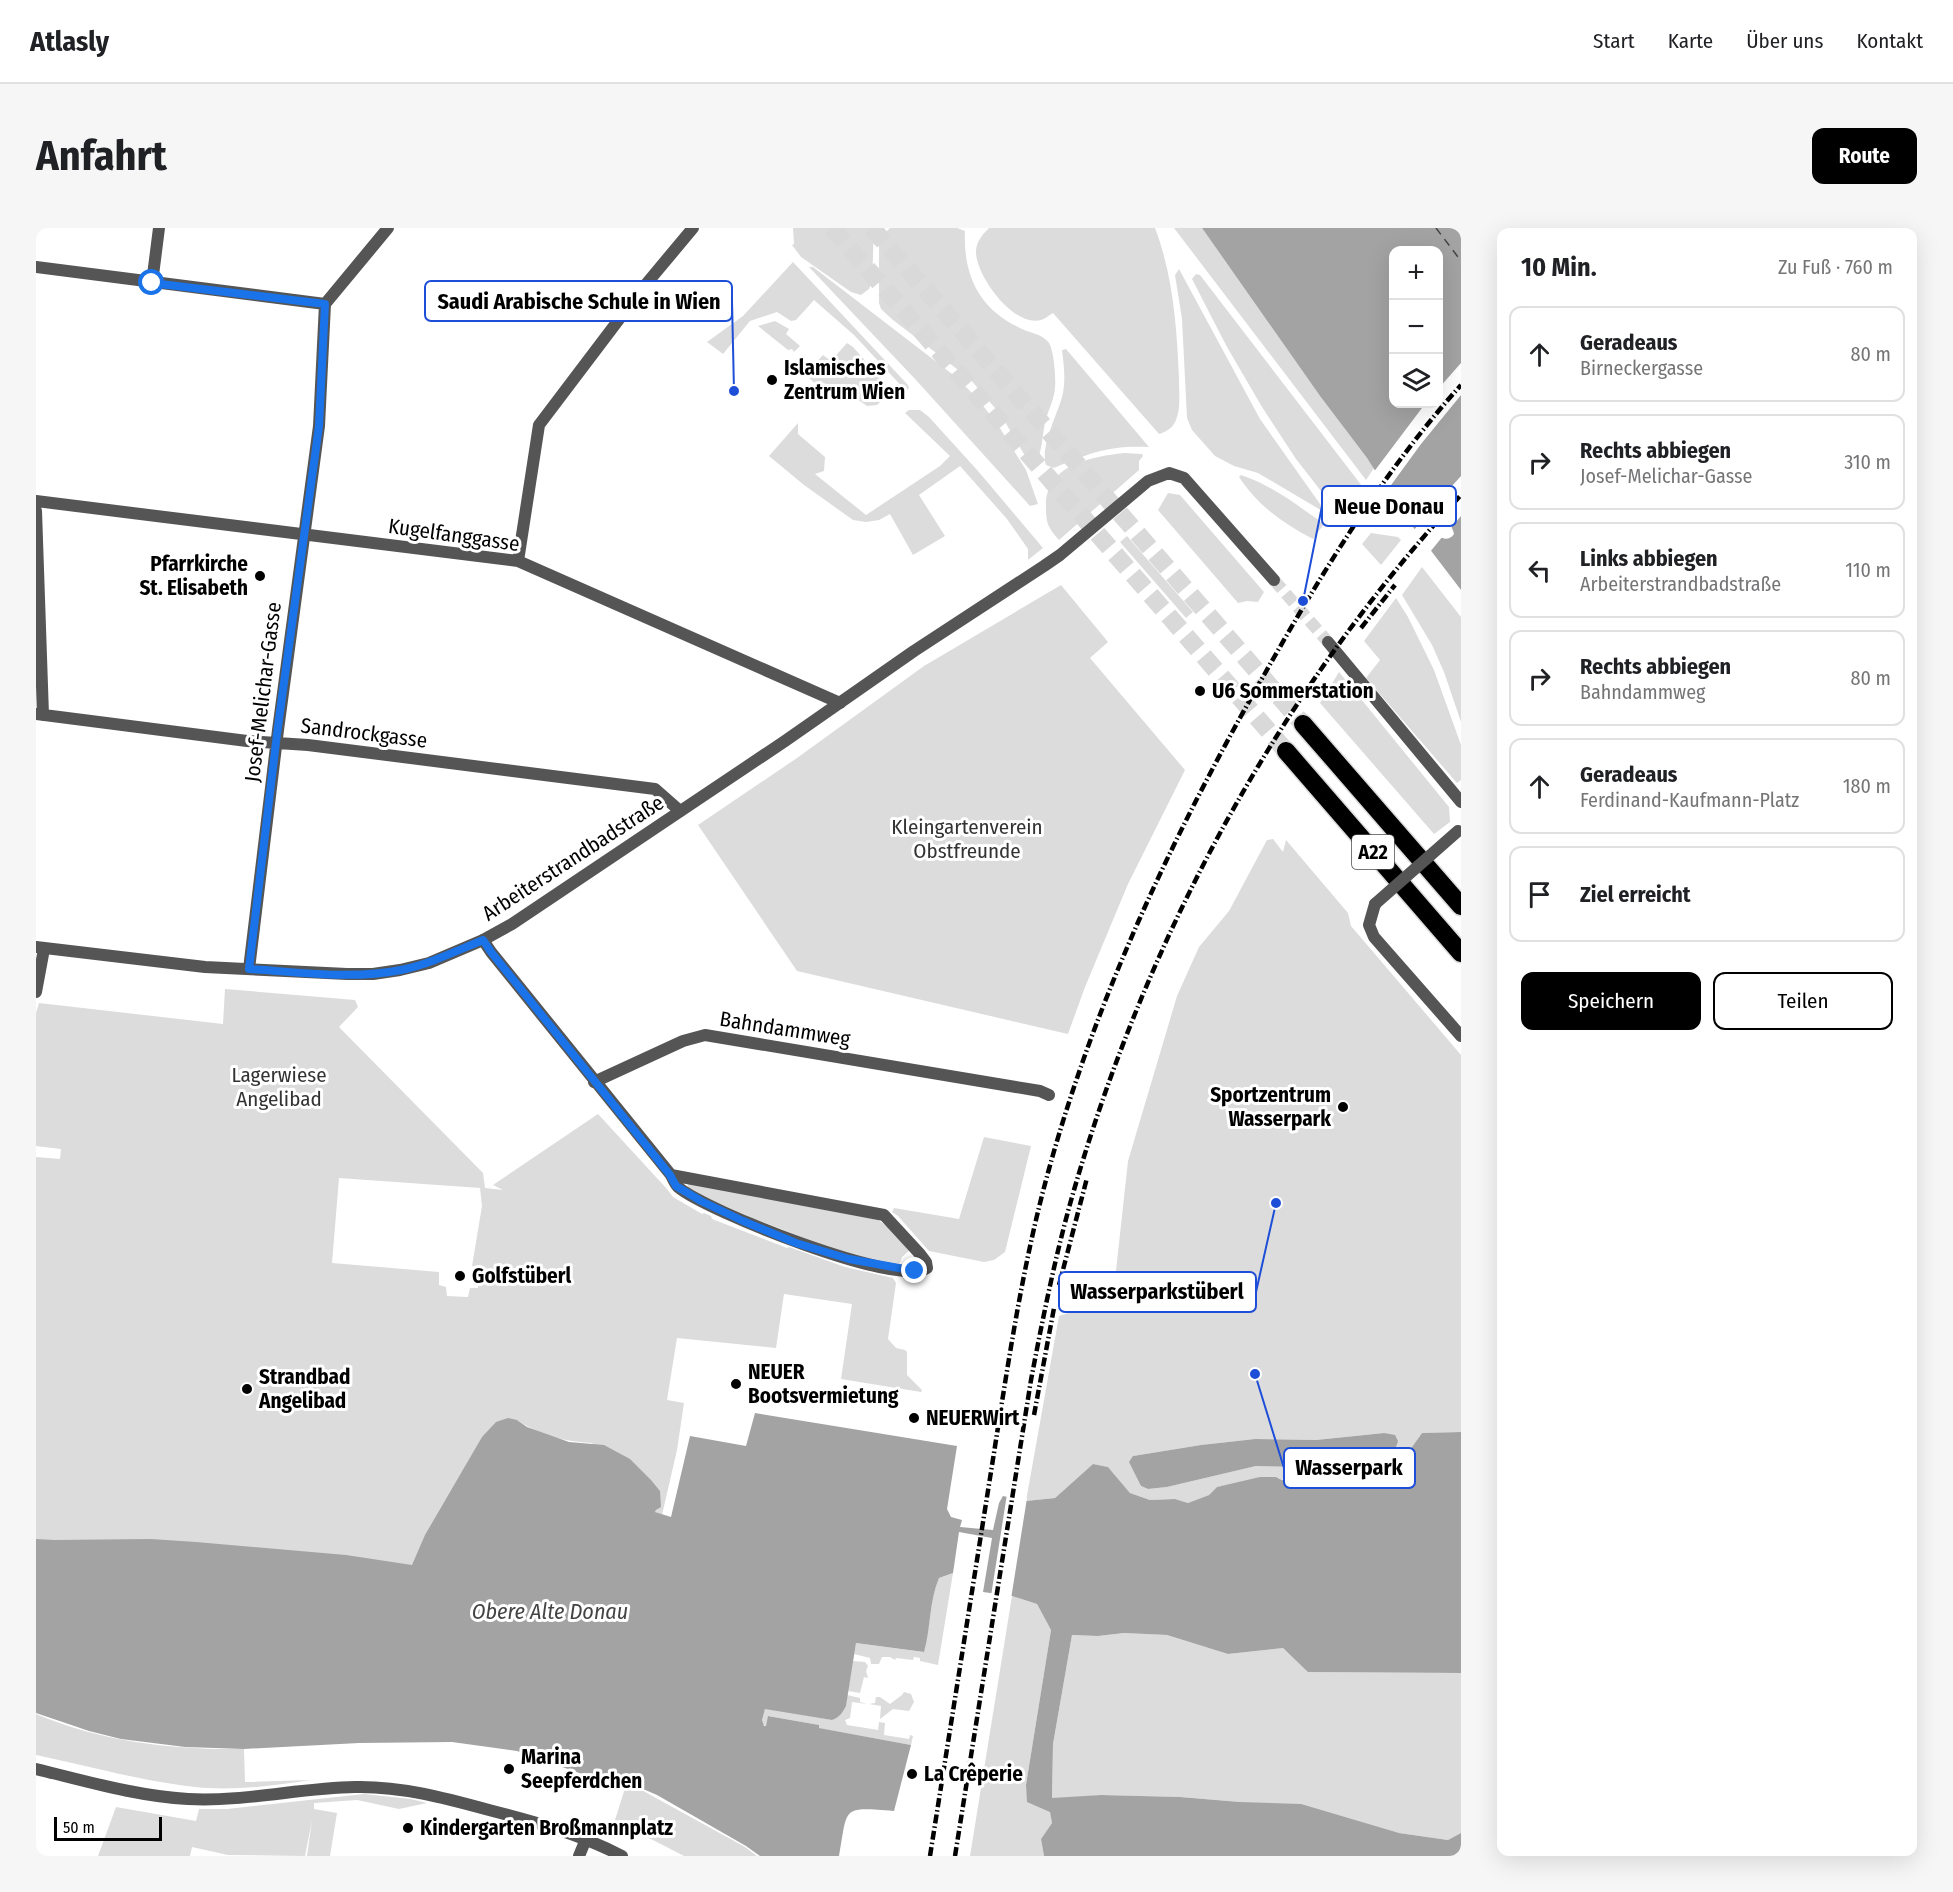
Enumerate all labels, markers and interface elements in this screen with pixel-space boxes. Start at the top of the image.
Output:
text: Atlasly [30,25,109,58]
text: Start [1593,28,1635,54]
text: Karte [1668,28,1713,54]
text: Über uns [1746,28,1823,54]
text: Kontakt [1856,28,1923,54]
button: Route [1812,128,1917,184]
text: Anfahrt [36,131,167,181]
map controls [1389,246,1443,408]
button: + [1389,246,1443,300]
text: 10 Min. [1521,252,1597,283]
text: Zu Fuß · 760 m [1778,255,1893,279]
route start [138,269,164,295]
callout: Saudi Arabische Schule in Wien [425,281,732,321]
text: Saudi Arabische Schule in Wien [437,288,721,315]
button: − [1389,300,1443,354]
text: Geradeaus [1580,329,1677,356]
icon: ahead [1523,338,1556,371]
text: 80 m [1851,342,1891,366]
button: layers [1389,354,1443,408]
place label: Islamisches Zentrum Wien [784,355,905,405]
text: Birneckergasse [1580,356,1703,380]
marker: Islamisches Zentrum Wien [765,373,779,387]
text: Rechts abbiegen [1580,437,1731,464]
icon: right [1523,446,1556,479]
text: 310 m [1844,450,1891,474]
text: Josef-Melichar-Gasse [1580,464,1752,488]
callout: Neue Donau [1322,486,1456,526]
text: Neue Donau [1334,493,1444,520]
street label: Kugelfanggasse [387,513,521,557]
text: Links abbiegen [1580,545,1718,572]
place label: Pfarrkirche St. Elisabeth [139,551,248,601]
icon: left [1523,554,1556,587]
text: 110 m [1845,558,1891,582]
marker: Pfarrkirche St. Elisabeth [253,569,267,583]
text: Arbeiterstrandbadstraße [1580,572,1781,596]
street label: Josef-Melichar-Gasse [239,601,287,783]
text: Rechts abbiegen [1580,653,1731,680]
icon: right [1523,662,1556,695]
text: 80 m [1851,666,1891,690]
place label: U6 Sommerstation [1212,678,1374,704]
text: Bahndammweg [1580,680,1705,704]
marker: U6 Sommerstation [1193,684,1207,698]
street label: Sandrockgasse [299,712,429,754]
text: Geradeaus [1580,761,1677,788]
icon: ahead [1523,770,1556,803]
text: 180 m [1843,774,1891,798]
text: Ferdinand-Kaufmann-Platz [1580,788,1799,812]
street label: Arbeiterstrandbadstraße [477,790,669,926]
park label: Kleingartenverein Obstfreunde [891,814,1043,864]
road number: A22 [1352,835,1394,869]
icon: arrive [1523,878,1556,911]
text: Ziel erreicht [1580,881,1691,908]
button: Speichern [1521,972,1701,1030]
button: Teilen [1713,972,1893,1030]
street label: Bahndammweg [718,1006,852,1052]
park label: Lagerwiese Angelibad [231,1062,327,1112]
place label: Sportzentrum Wasserpark [1210,1082,1331,1132]
marker: Sportzentrum Wasserpark [1336,1100,1350,1114]
route end [901,1257,927,1283]
place label: Golfstüberl [472,1263,571,1289]
marker: Golfstüberl [453,1269,467,1283]
callout: Wasserparkstüberl [1059,1272,1256,1312]
text: Wasserparkstüberl [1070,1278,1245,1305]
place label: NEUER Bootsvermietung [748,1359,899,1409]
place label: Strandbad Angelibad [258,1364,350,1414]
marker: NEUER Bootsvermietung [729,1377,743,1391]
marker: Strandbad Angelibad [240,1382,254,1396]
place label: NEUERWirt [926,1405,1020,1431]
marker: NEUERWirt [907,1411,921,1425]
callout: Wasserpark [1284,1448,1415,1488]
text: Wasserpark [1295,1454,1404,1481]
water label: Obere Alte Donau [472,1598,628,1625]
place label: Marina Seepferdchen [521,1744,642,1794]
place label: La Crêperie [924,1761,1023,1787]
marker: Marina Seepferdchen [502,1762,516,1776]
marker: La Crêperie [905,1767,919,1781]
scale bar [54,1814,162,1842]
place label: Kindergarten Broßmannplatz [420,1815,673,1841]
text: 50 m [63,1818,95,1837]
marker: Kindergarten Broßmannplatz [401,1821,415,1835]

